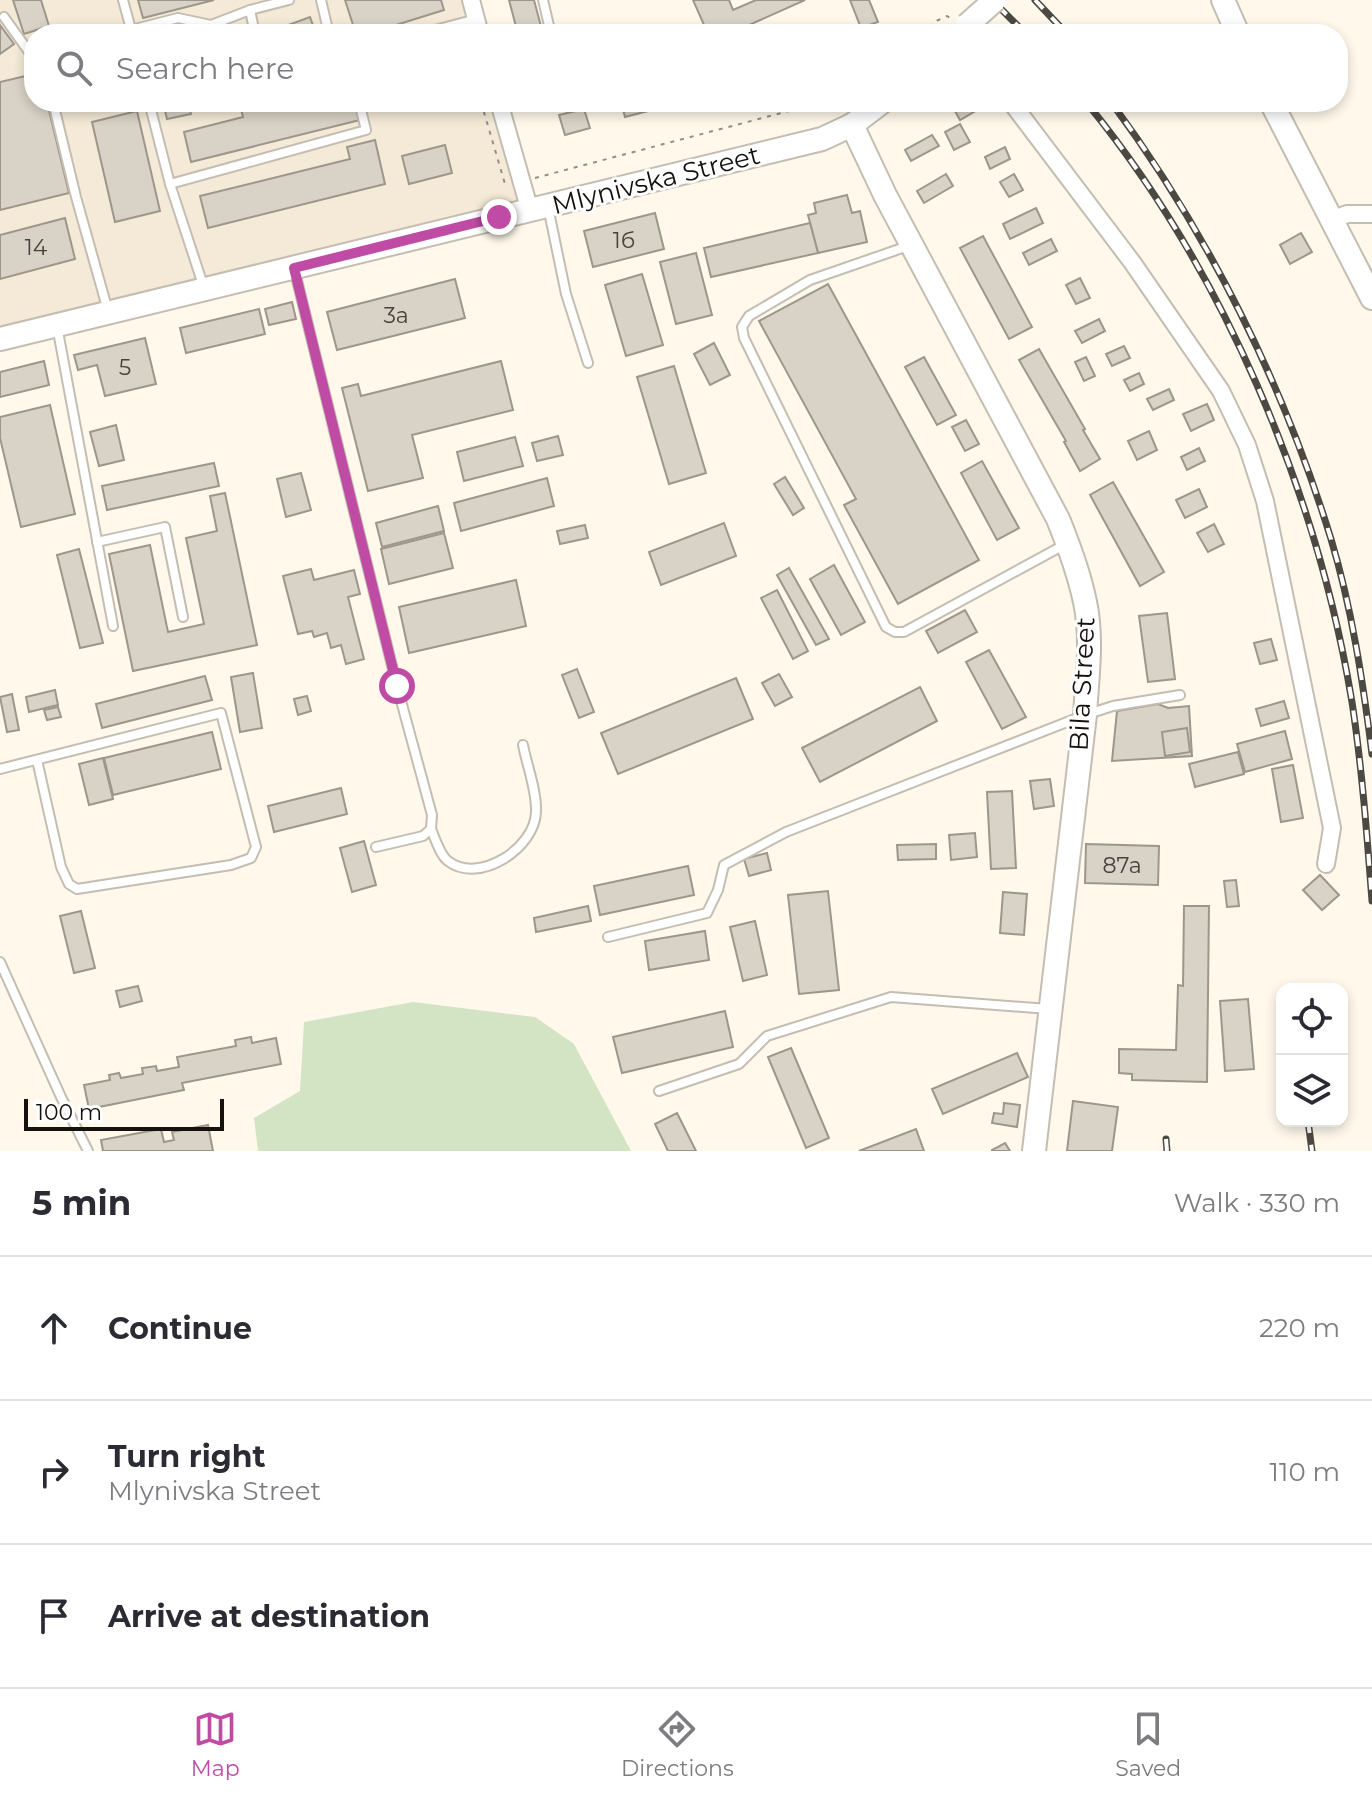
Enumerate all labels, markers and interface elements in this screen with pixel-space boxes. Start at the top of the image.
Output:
search box [24,24,1348,112]
icon: search [52,46,96,90]
text: Search here [116,50,294,87]
street label: Mlynivska Street [549,139,763,221]
route end [481,199,517,235]
house number: 1б [613,227,635,254]
house number: 14 [25,234,48,261]
house number: 3а [383,302,409,329]
house number: 5 [119,354,131,381]
street label: Bila Street [1063,616,1101,752]
route start [379,668,415,704]
house number: 87а [1103,852,1141,879]
map controls [1276,983,1348,1127]
button: locate [1276,983,1348,1055]
button: layers [1276,1055,1348,1127]
scale bar [24,1095,224,1131]
text: 100 m [36,1099,102,1126]
text: 5 min [32,1182,131,1224]
text: Walk · 330 m [1174,1187,1340,1219]
icon: ahead [32,1306,76,1350]
text: Continue [108,1310,252,1347]
text: 220 m [1259,1312,1340,1344]
text: Turn right [108,1438,265,1475]
icon: right [32,1450,76,1494]
text: 110 m [1270,1456,1340,1488]
text: Mlynivska Street [108,1475,321,1507]
icon: arrive [32,1594,76,1638]
text: Arrive at destination [108,1598,430,1635]
tab: Map [191,1707,240,1782]
tab: Directions [621,1707,734,1782]
tab: Saved [1115,1707,1181,1782]

